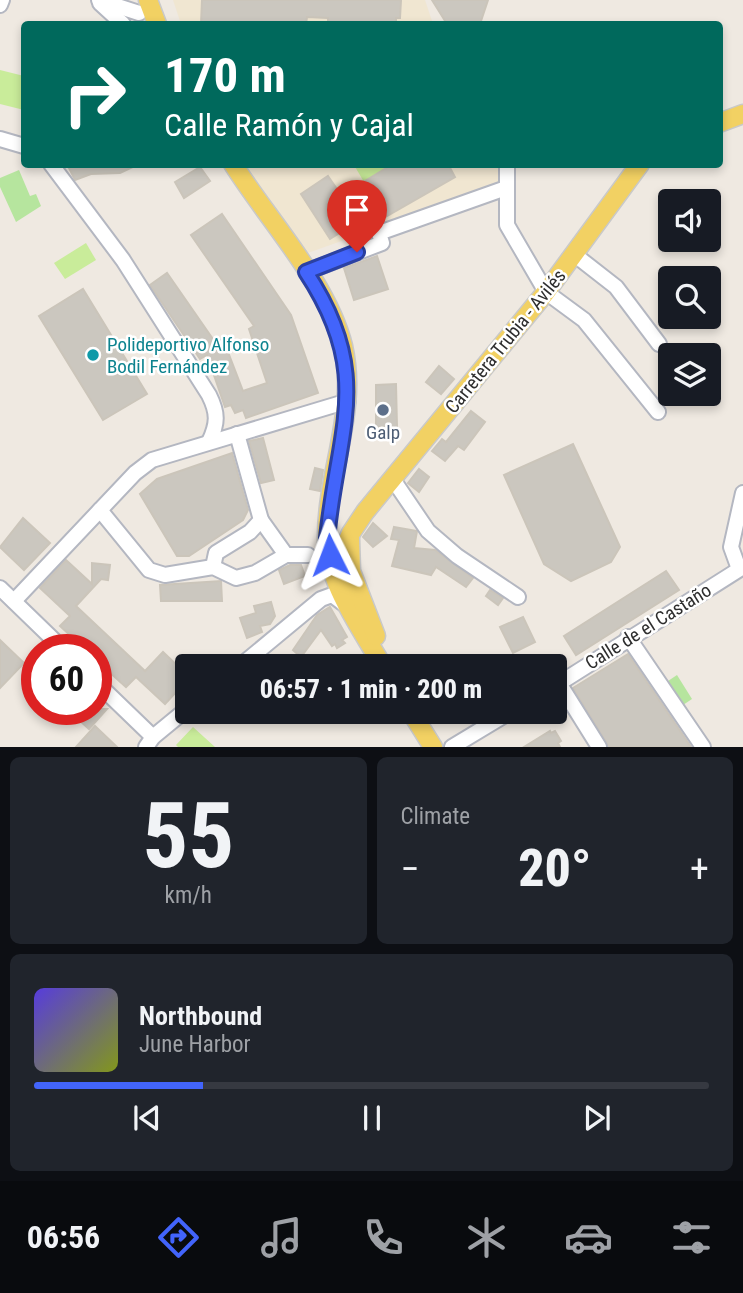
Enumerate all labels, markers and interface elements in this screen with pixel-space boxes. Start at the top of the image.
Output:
text: 170 m [164,47,286,104]
icon: right [49,49,140,140]
text: Calle Ramón y Cajal [164,106,414,144]
pin [327,180,387,252]
map controls [658,189,721,406]
button: sound [658,189,721,252]
icon: arrive [338,191,376,229]
street label: Carretera Trubia - Avilés [440,265,571,418]
button: search [658,266,721,329]
place label: Polideportivo Alfonso Bodil Fernández [107,333,269,378]
button: layers [658,343,721,406]
marker: Polideportivo Alfonso Bodil Fernández [85,347,101,363]
marker: Galp [375,402,391,418]
place label: Galp [366,421,400,444]
position arrow [293,518,367,592]
street label: Calle de el Castaño [581,578,715,674]
speed limit sign: 60 [21,634,112,725]
text: 06:57 · 1 min · 200 m [260,674,482,704]
text: 55 [142,783,234,889]
text: Climate [401,803,470,830]
text: 20° [518,838,591,899]
text: − [401,847,420,891]
text: + [690,847,709,891]
text: km/h [165,882,212,909]
text: Northbound [139,1001,262,1031]
text: June Harbor [139,1031,251,1058]
icon: previous [128,1099,166,1137]
icon: pause [353,1099,391,1137]
icon: next [578,1099,616,1137]
icon: directions [154,1213,203,1262]
icon: music [257,1213,306,1262]
icon: phone [359,1213,408,1262]
icon: climate [462,1213,511,1262]
icon: car [564,1213,613,1262]
icon: filters [667,1213,716,1262]
text: 06:56 [27,1218,100,1256]

